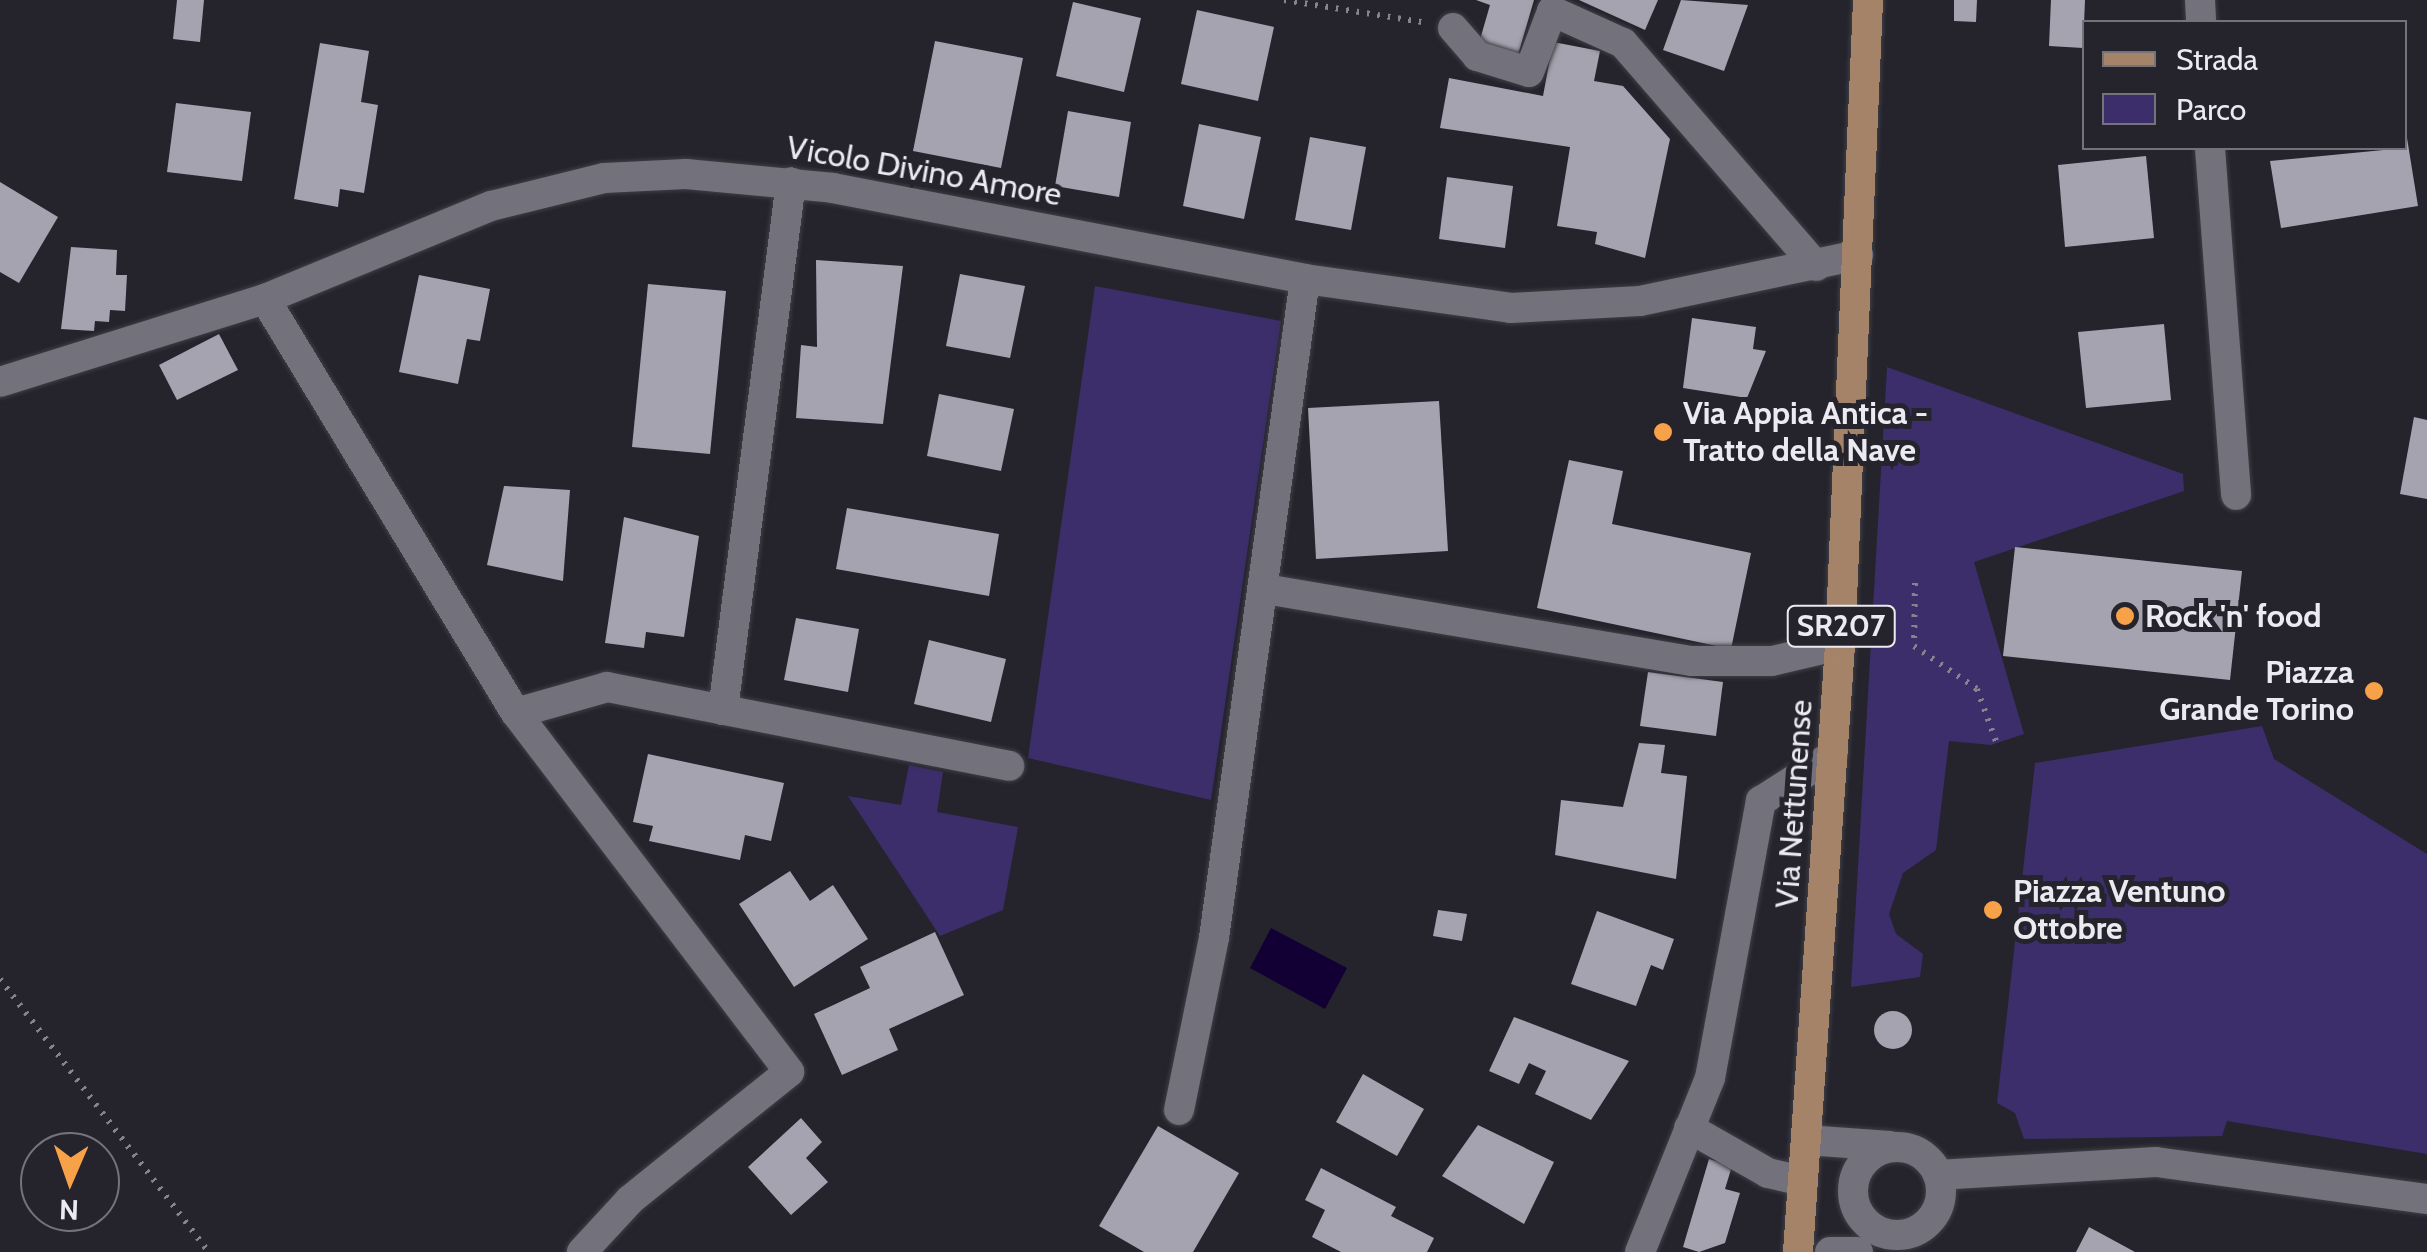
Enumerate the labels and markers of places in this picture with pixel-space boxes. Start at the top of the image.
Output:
place label: Via Appia Antica - Tratto della Nave [1683,395,1928,470]
marker: Via Appia Antica - Tratto della Nave [1652,421,1674,443]
place label: Rock 'n' food [2145,597,2321,635]
marker: Rock 'n' food [2114,605,2136,627]
place label: Piazza Grande Torino [2159,654,2354,729]
marker: Piazza Grande Torino [2363,680,2385,702]
place label: Piazza Ventuno Ottobre [2013,873,2226,948]
marker: Piazza Ventuno Ottobre [1982,899,2004,921]

